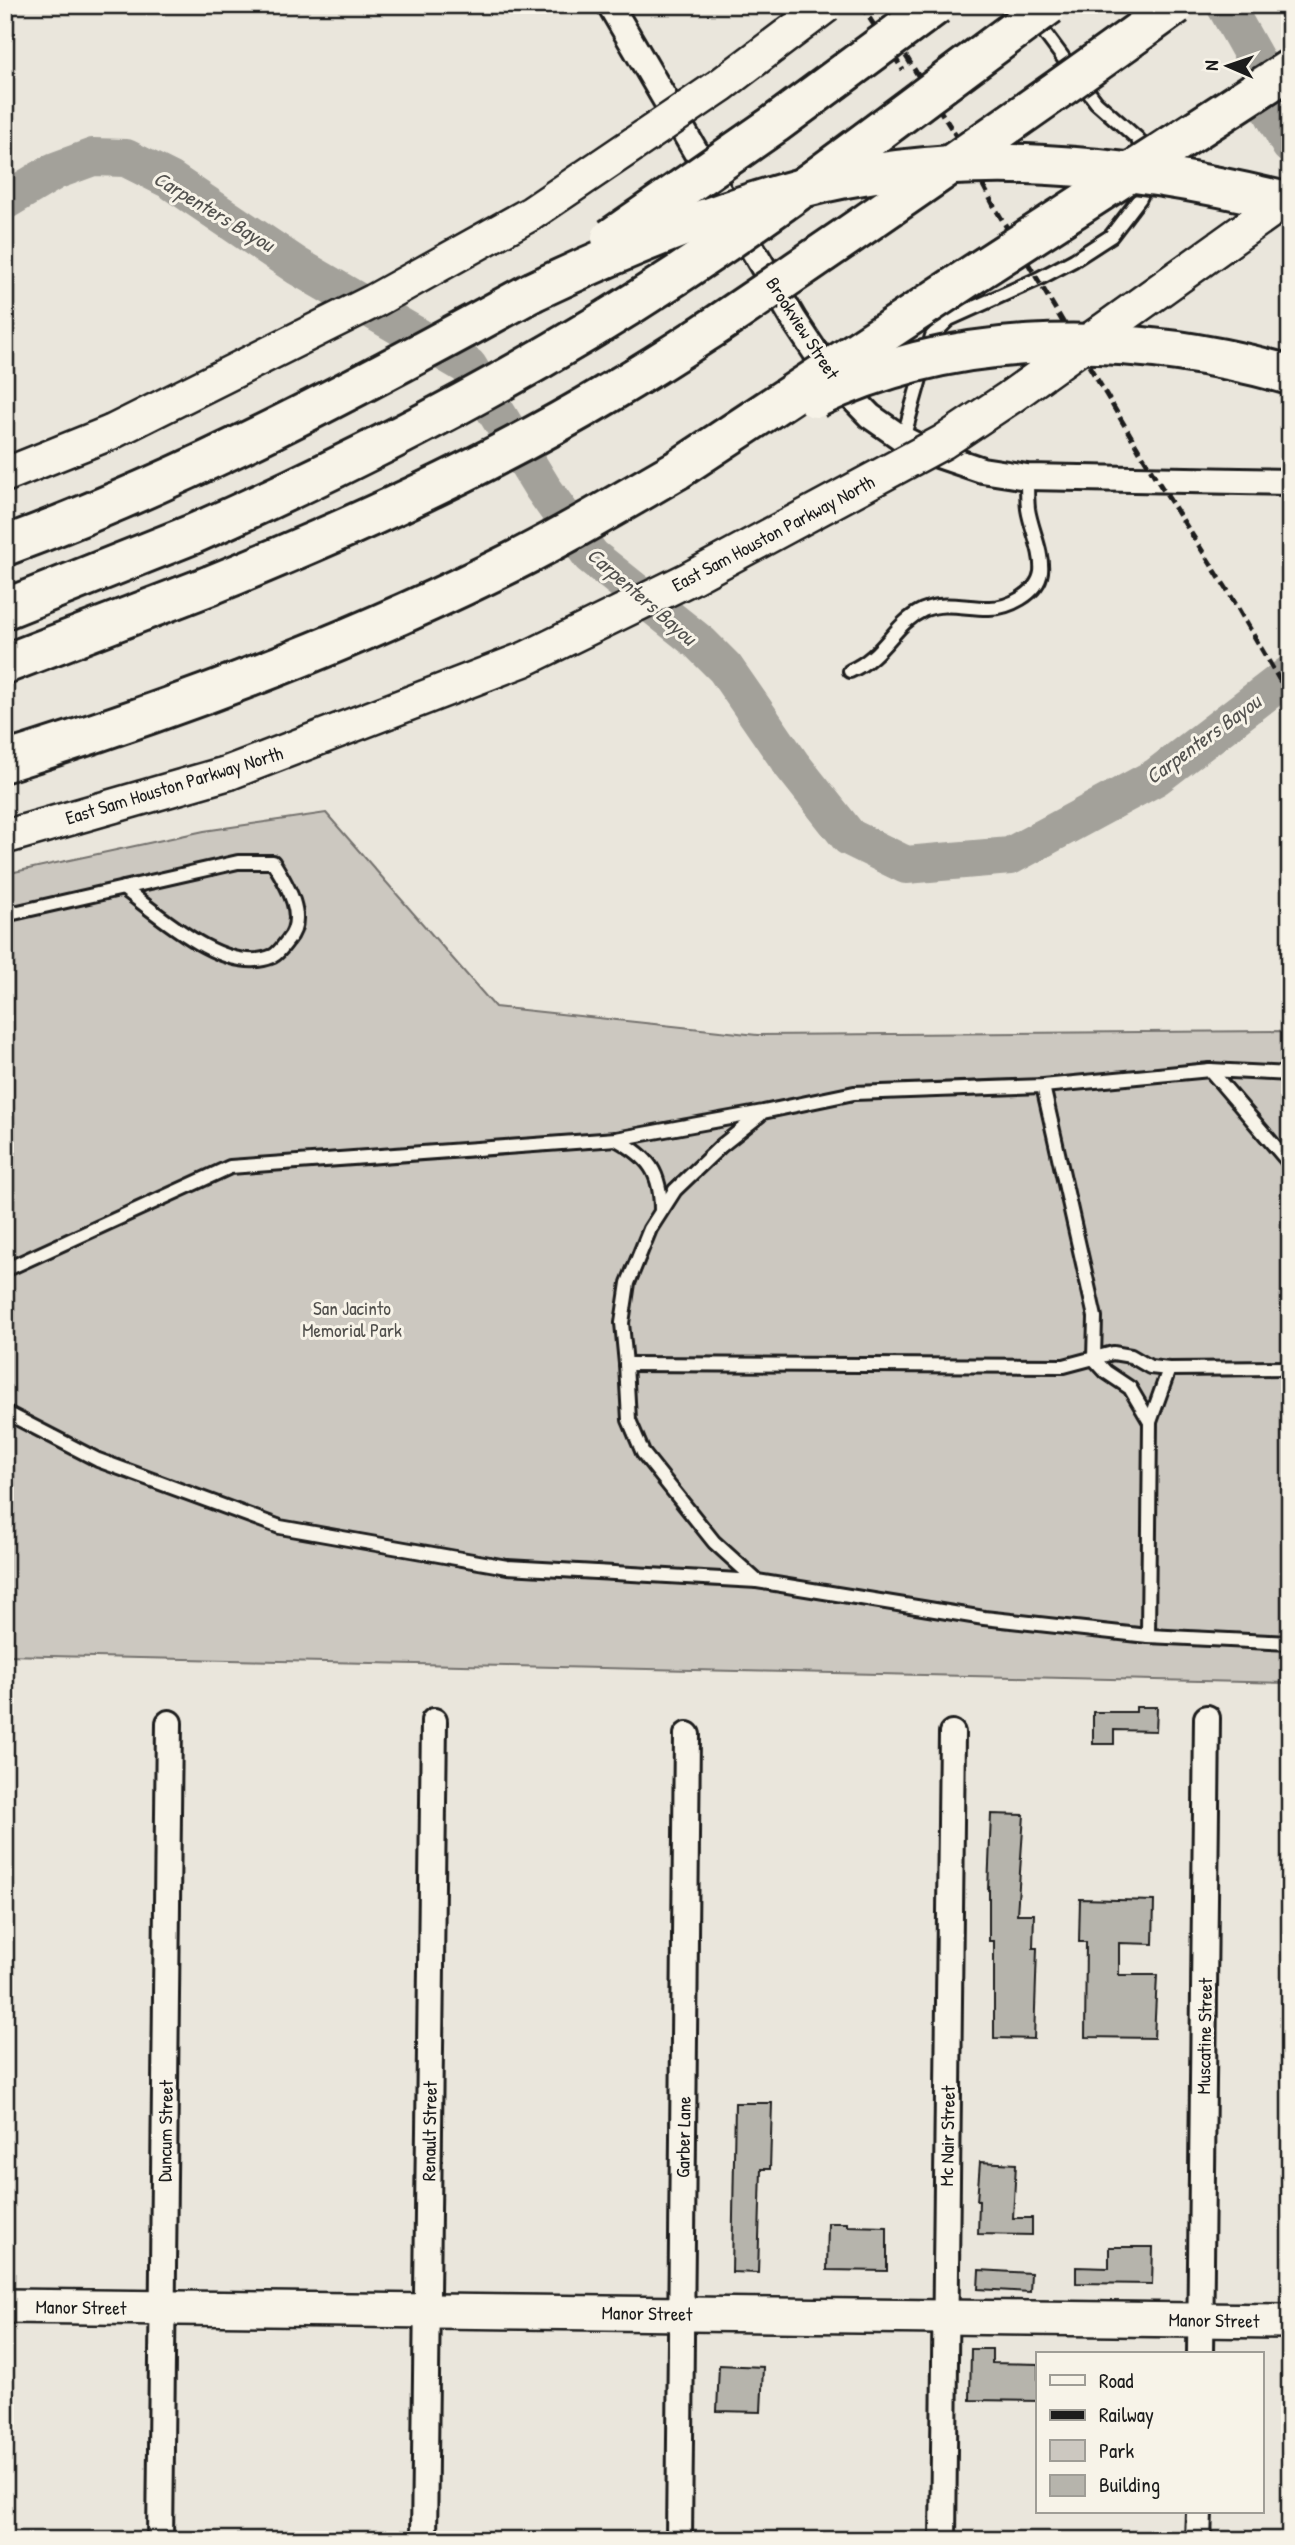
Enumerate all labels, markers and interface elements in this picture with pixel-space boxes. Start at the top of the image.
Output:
north arrow [1194,32,1264,102]
text: N [1198,60,1224,71]
water label: Carpenters Bayou [148,164,281,259]
street label: Brookview Street [760,272,846,385]
street label: East Sam Houston Parkway North [667,468,879,598]
water label: Carpenters Bayou [581,540,704,653]
water label: Carpenters Bayou [1140,686,1268,791]
street label: East Sam Houston Parkway North [62,739,286,830]
park label: San Jacinto Memorial Park [302,1295,402,1343]
street label: Muscatine Street [1190,1977,1218,2095]
street label: Duncum Street [151,2079,179,2182]
street label: Renault Street [415,2080,443,2181]
street label: Mc Nair Street [933,2085,961,2187]
street label: Garber Lane [669,2096,697,2178]
street label: Manor Street [35,2293,127,2321]
street label: Manor Street [601,2299,693,2327]
street label: Manor Street [1168,2306,1260,2334]
legend [1036,2352,1264,2514]
text: Road [1099,2366,1133,2395]
text: Railway [1099,2400,1154,2429]
text: Park [1099,2436,1134,2465]
text: Building [1099,2470,1160,2499]

